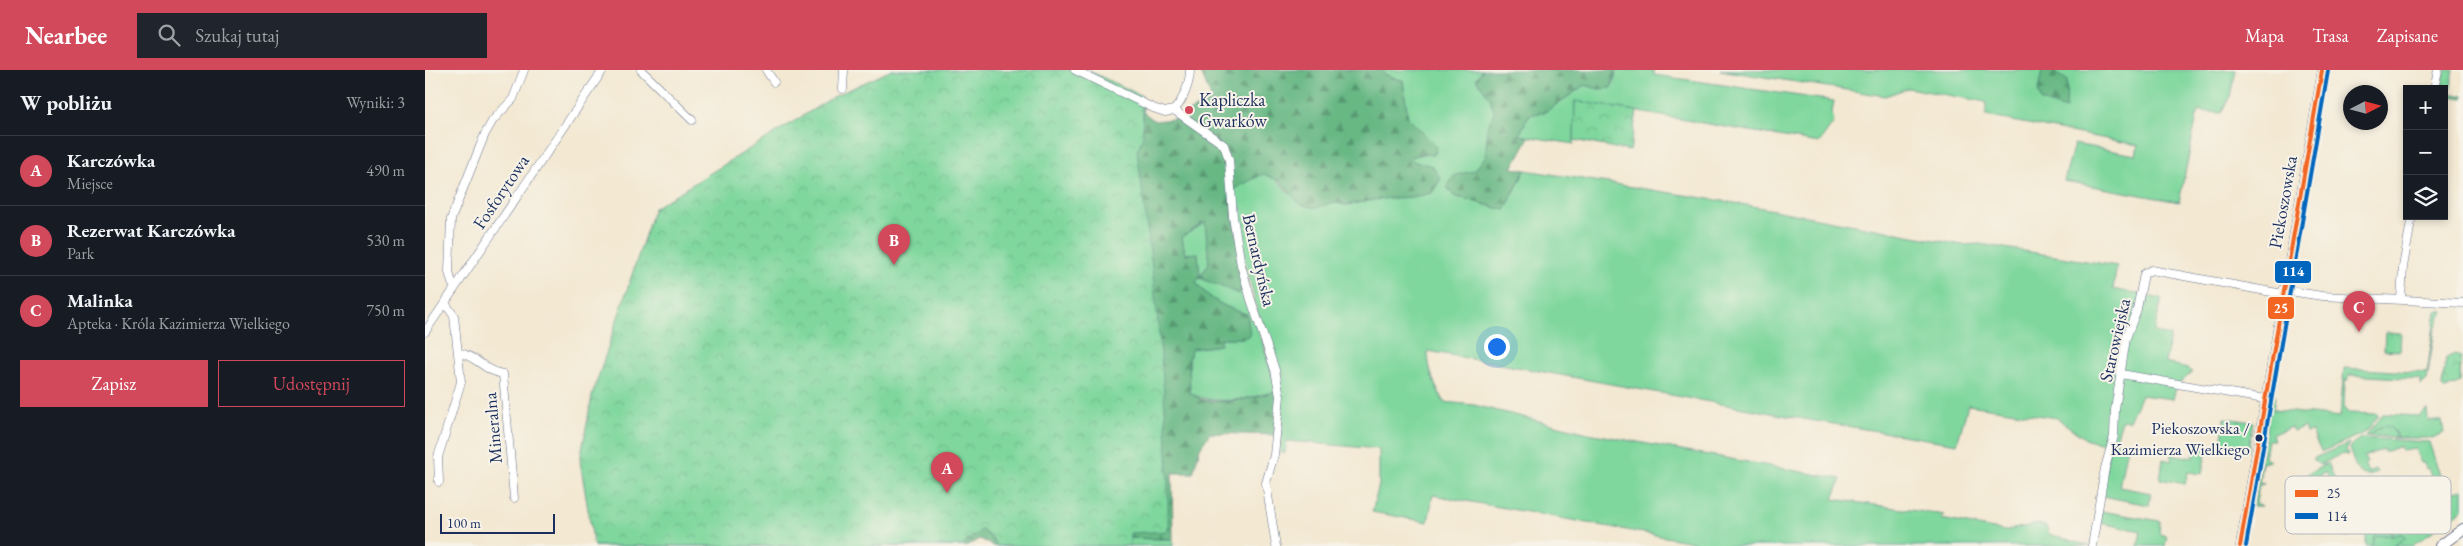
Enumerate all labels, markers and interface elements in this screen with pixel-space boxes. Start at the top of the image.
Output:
search box [137,13,487,58]
text: Nearbee [25,20,107,51]
icon: search [155,21,183,49]
text: Szukaj tutaj [195,23,279,48]
text: Mapa [2245,24,2284,47]
text: Trasa [2312,24,2349,47]
text: Zapisane [2377,24,2438,47]
north arrow [2343,85,2388,130]
map controls [2403,85,2448,220]
button: + [2403,85,2448,130]
place label: Kapliczka Gwarków [1199,88,1267,132]
text: W pobliżu [20,89,112,116]
text: Wyniki: 3 [346,92,405,113]
marker: Kapliczka Gwarków [1183,104,1195,116]
button: − [2403,130,2448,175]
text: Karczówka [67,148,155,173]
street label: Fosforytowa [467,149,534,233]
street label: Piekoszowska [2263,153,2302,250]
text: A [30,160,42,181]
text: 490 m [366,160,405,181]
text: Miejsce [67,173,113,194]
button: layers [2403,175,2448,220]
street label: Bernardyńska [1238,211,1281,309]
text: Rezerwat Karczówka [67,218,236,243]
pin: B [878,224,910,265]
text: B [31,230,41,251]
text: 530 m [366,230,405,251]
text: Park [67,243,94,264]
line badge: 114 [2274,260,2312,284]
text: 114 [2282,262,2305,280]
text: Malinka [67,288,133,313]
pin: C [2343,291,2375,332]
street label: Starowiejska [2094,295,2135,384]
line badge: 25 [2267,296,2295,320]
text: 25 [2274,299,2288,317]
text: C [30,300,42,321]
text: 750 m [366,300,405,321]
text: Apteka · Króla Kazimierza Wielkiego [67,313,290,334]
your location [1484,334,1510,360]
button: Zapisz [20,360,208,407]
button: Udostępnij [218,360,405,407]
street label: Mineralna [478,391,507,465]
place label: Piekoszowska / Kazimierza Wielkiego [2110,417,2250,460]
marker: Piekoszowska / Kazimierza Wielkiego [2254,433,2264,443]
pin: A [931,452,963,493]
legend [2285,476,2451,534]
text: 25 [2327,484,2340,502]
text: 114 [2327,507,2347,525]
scale bar [440,511,555,534]
text: 100 m [447,514,481,532]

